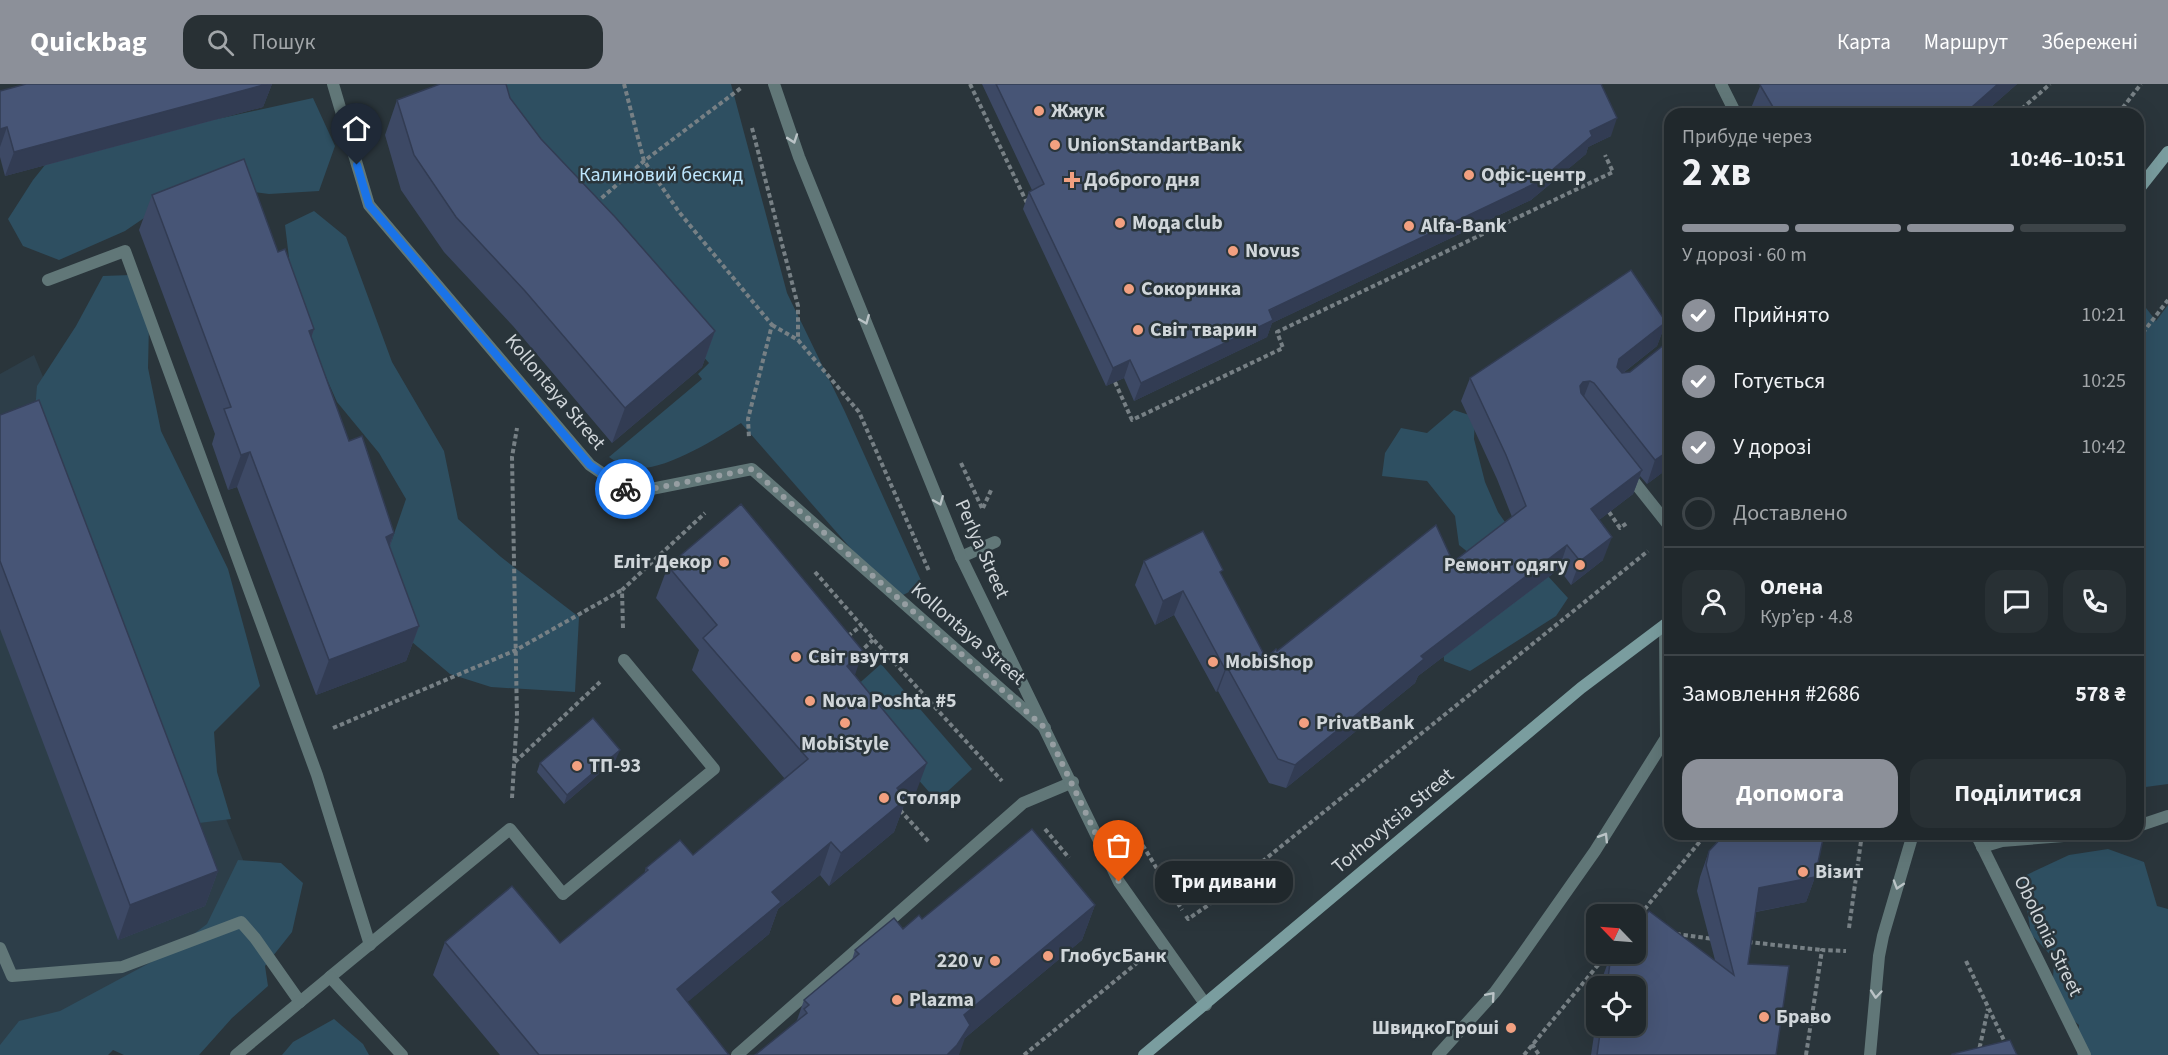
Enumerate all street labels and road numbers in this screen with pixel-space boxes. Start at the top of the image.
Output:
street label: Kollontaya Street [498,328,612,456]
street label: Perlya Street [948,495,1016,603]
street label: Kollontaya Street [905,576,1032,692]
street label: Torhovytsia Street [1326,761,1460,880]
street label: Obolonia Street [2007,871,2089,1001]

